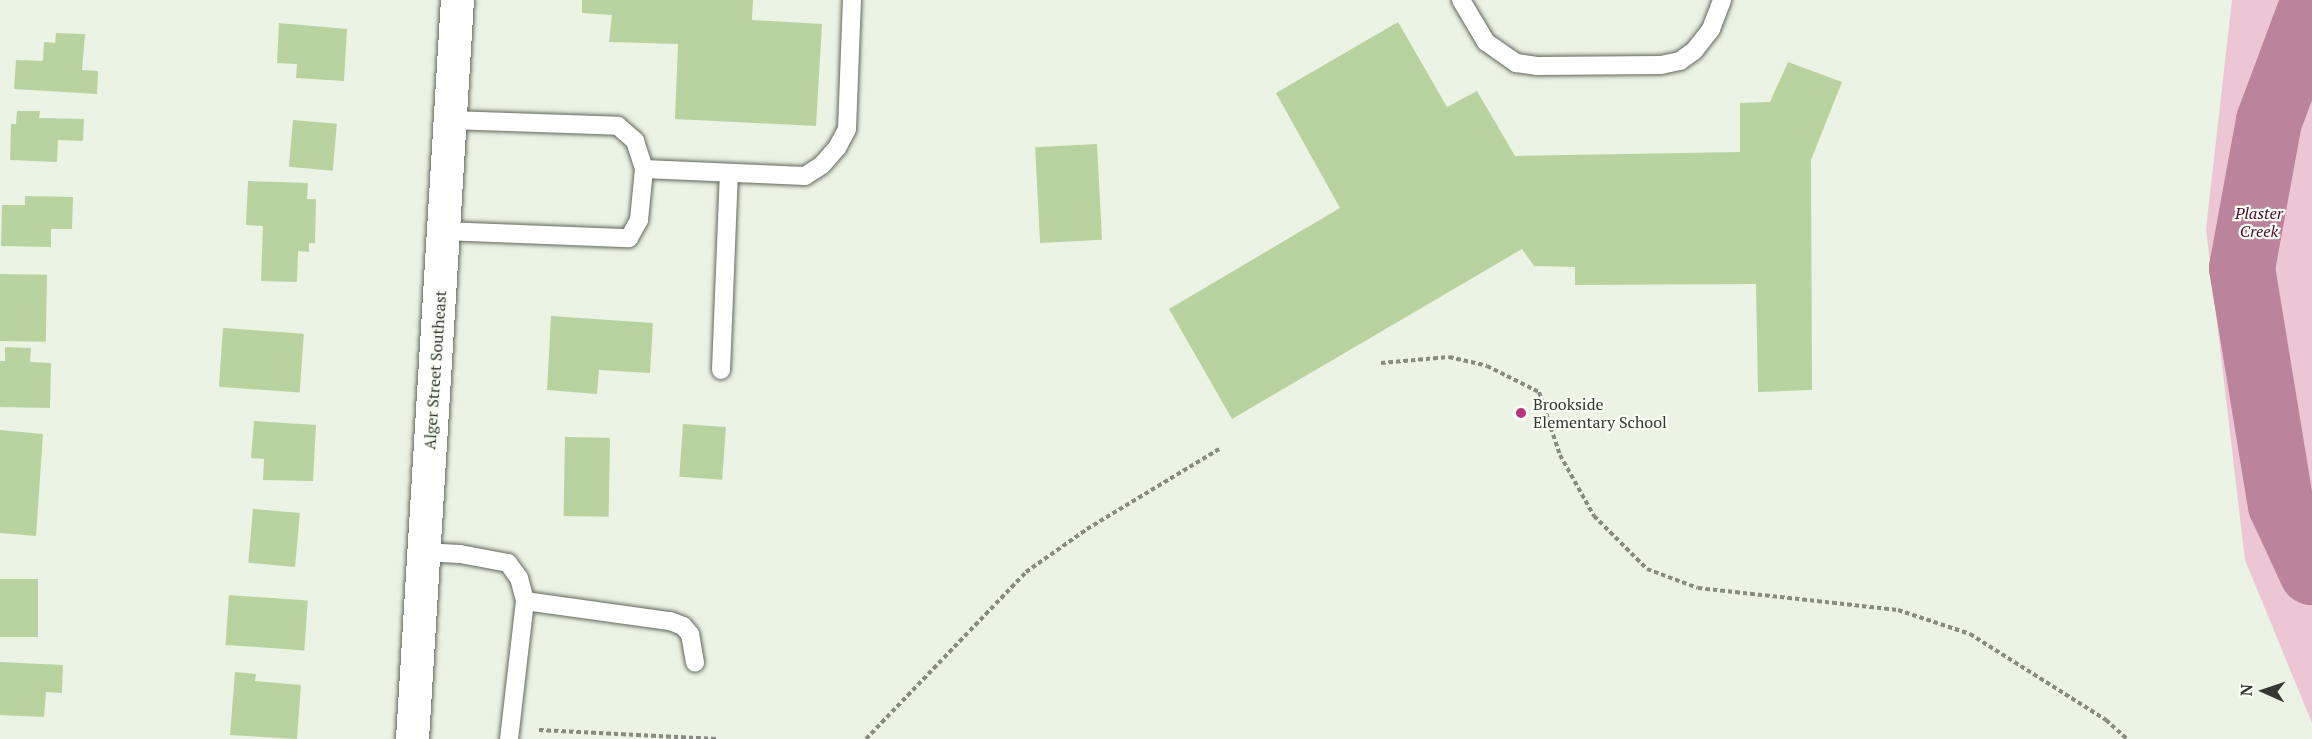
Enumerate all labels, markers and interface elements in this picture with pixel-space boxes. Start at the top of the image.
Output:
park label: Plaster Creek [2235,203,2283,241]
street label: Alger Street Southeast [420,290,450,450]
place label: Brookside Elementary School [1533,394,1667,432]
marker: Brookside Elementary School [1514,406,1528,420]
north arrow [2234,661,2294,721]
text: N [2235,683,2257,697]

